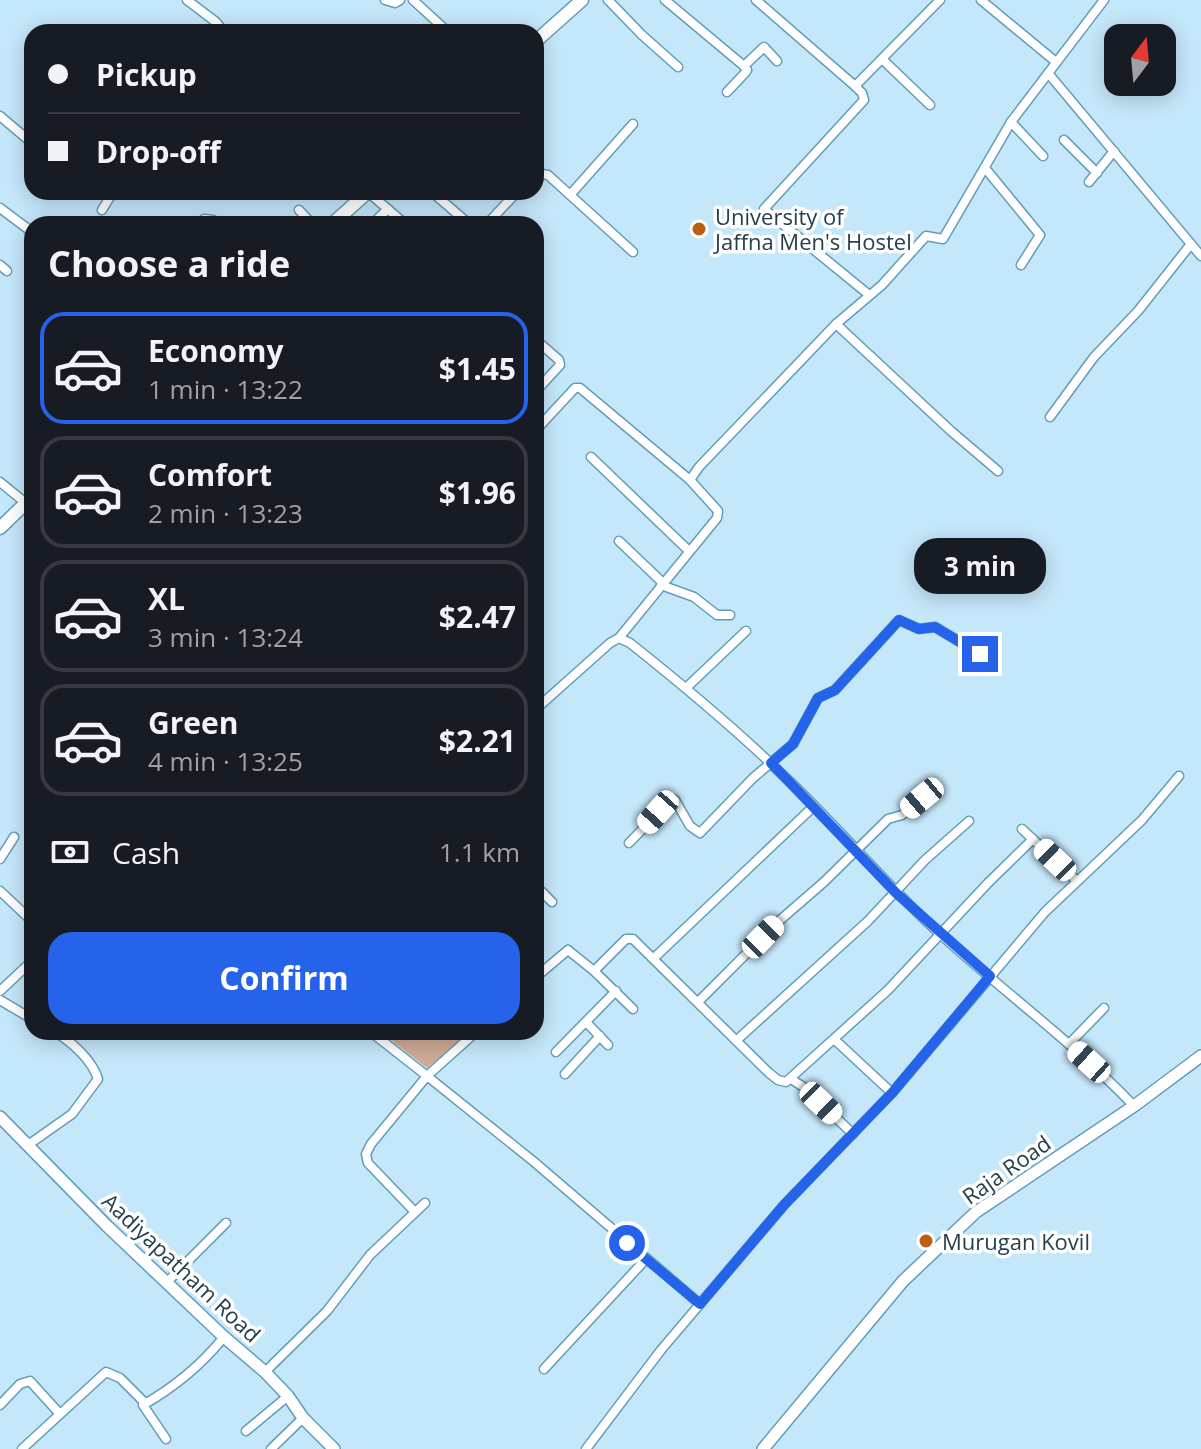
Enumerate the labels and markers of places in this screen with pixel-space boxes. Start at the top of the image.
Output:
place label: University of Jaffna Men's Hostel [713,201,912,256]
marker: University of Jaffna Men's Hostel [690,220,708,238]
place label: Murugan Kovil [942,1226,1090,1256]
marker: Murugan Kovil [917,1232,935,1250]

